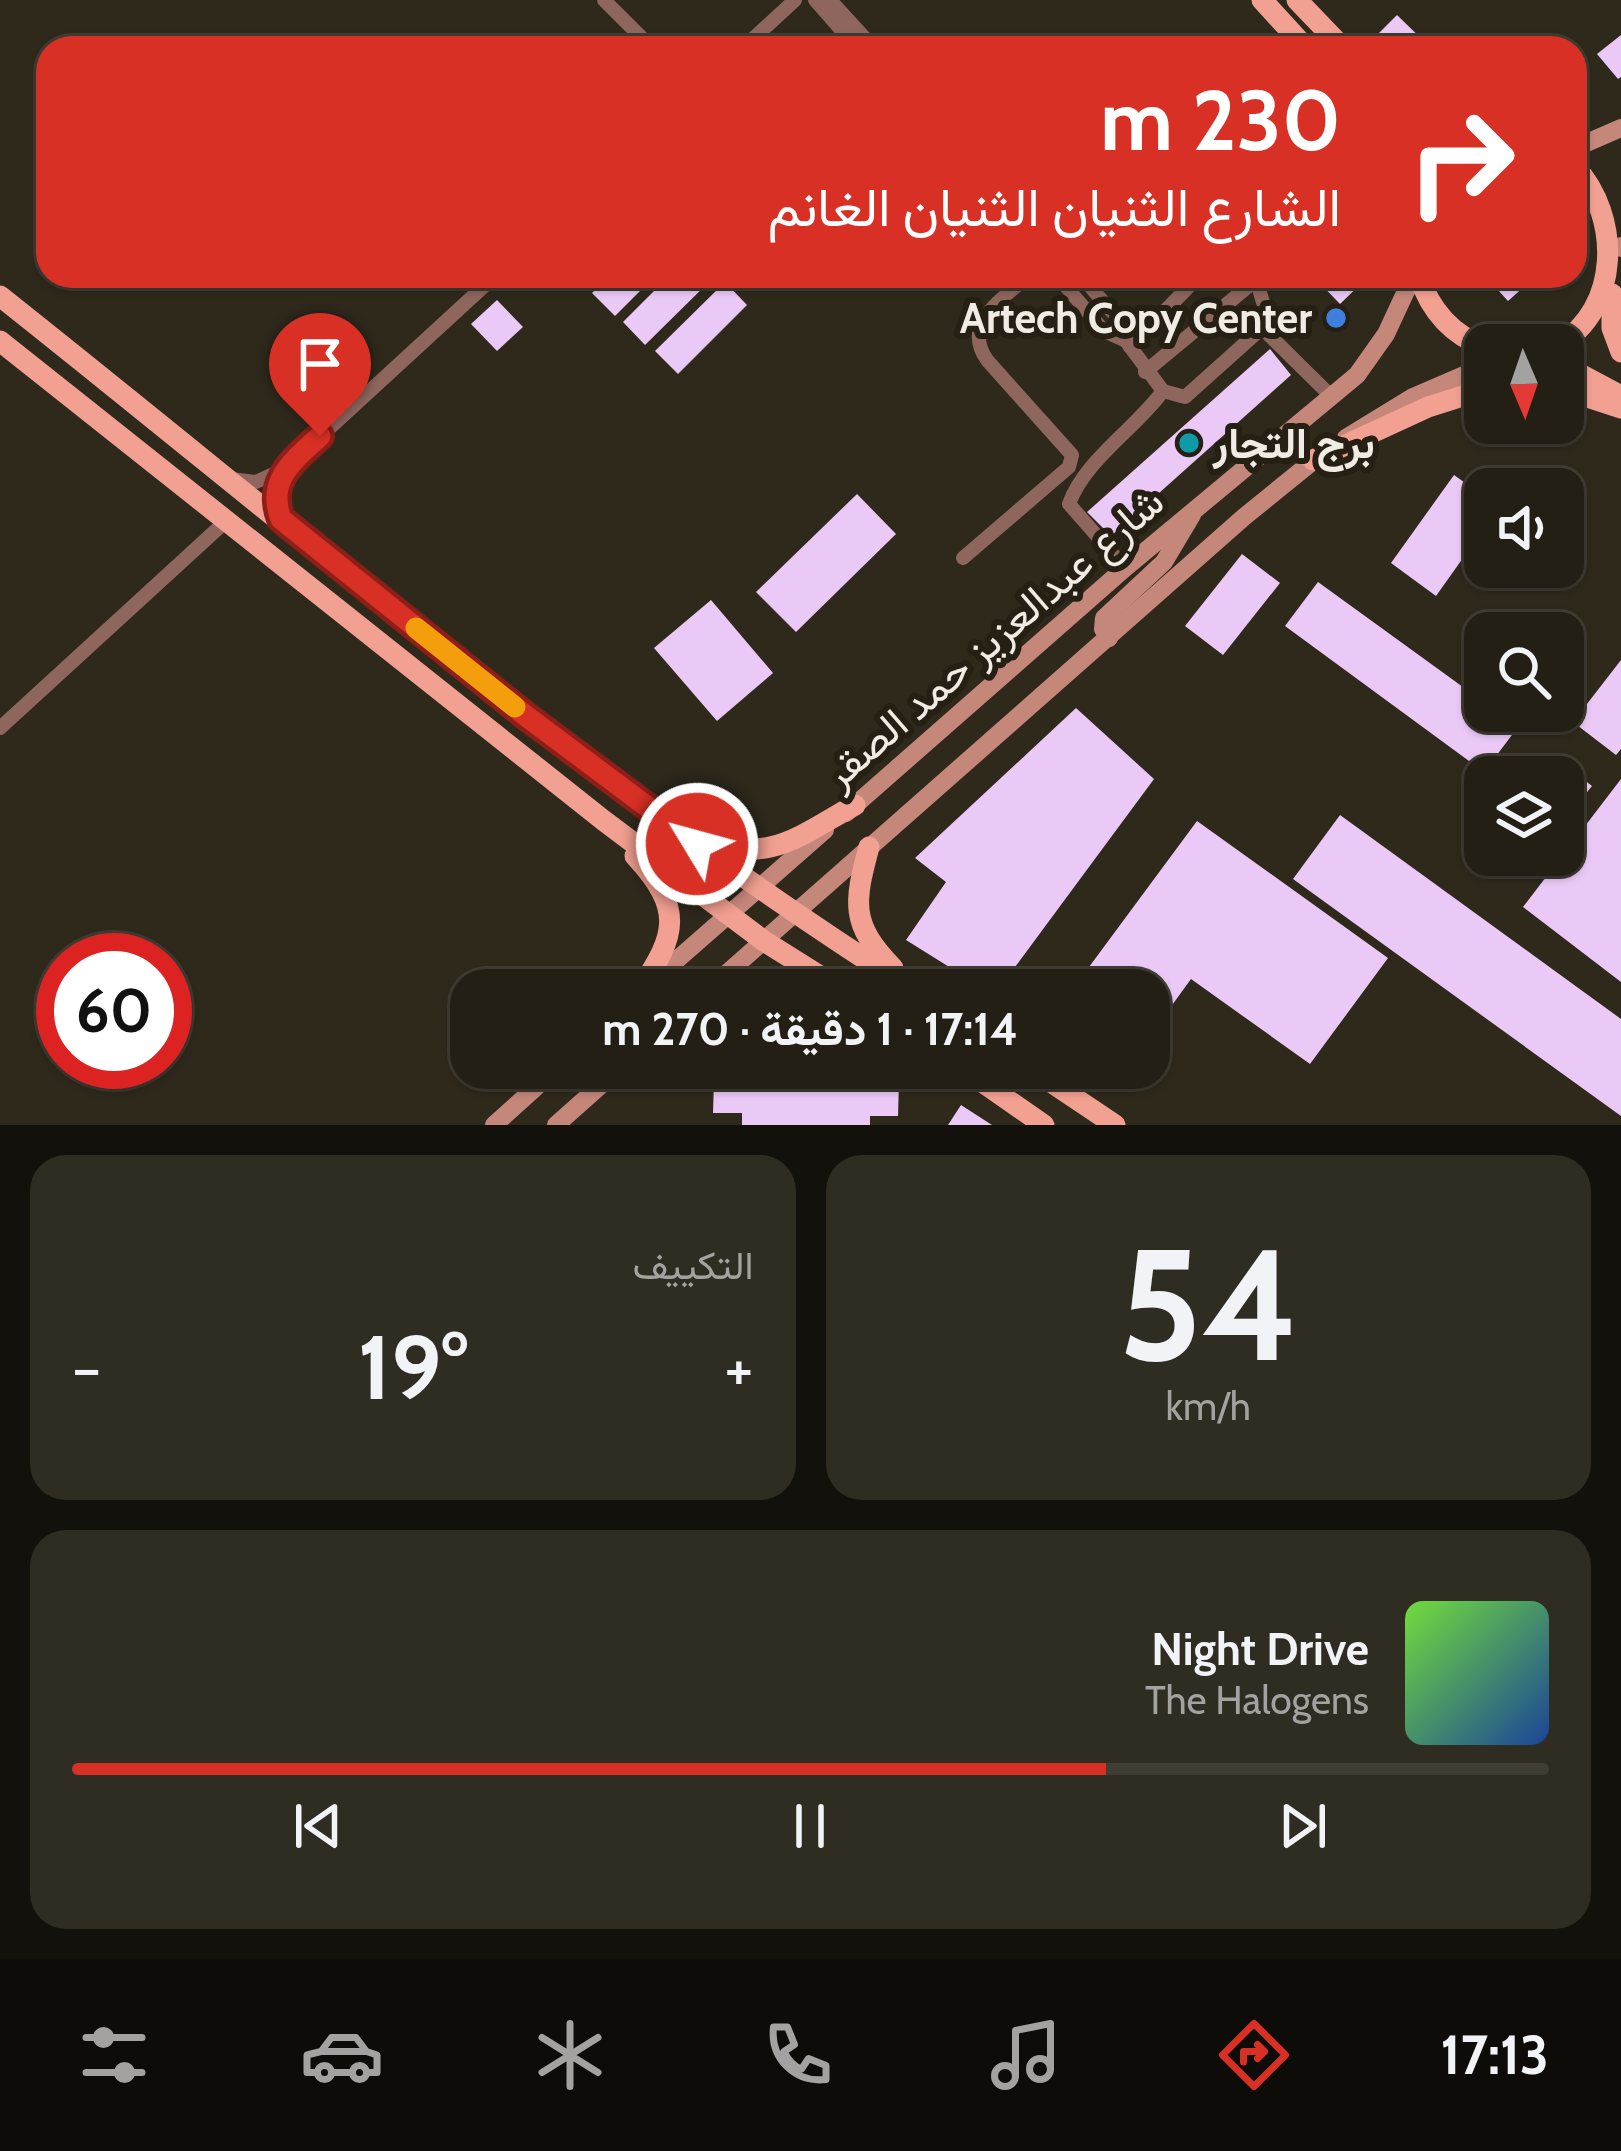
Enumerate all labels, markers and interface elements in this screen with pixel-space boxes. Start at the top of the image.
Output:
text: 230 m [1100,69,1341,171]
icon: right [1383,84,1539,240]
text: الشارع الثنيان الثنيان الغانم [768,174,1341,240]
place label: Artech Copy Center [960,292,1312,344]
marker: Artech Copy Center [1323,305,1349,331]
pin [269,313,371,436]
north arrow [1464,324,1584,444]
map controls [1464,324,1584,876]
icon: arrive [287,331,353,397]
place label: برج التجار [1212,417,1375,472]
marker: برج التجار [1176,430,1202,456]
button: sound [1464,468,1584,588]
street label: شارع عبدالعزيز حمد الصقر [811,475,1176,802]
button: search [1464,612,1584,732]
button: layers [1464,756,1584,876]
position arrow [634,781,760,907]
speed limit sign: 60 [36,933,192,1089]
text: 17:14 · 1 دقيقة · 270 m [602,1002,1018,1056]
text: 54 [1118,1209,1299,1399]
text: التكييف [633,1241,754,1289]
text: 19° [358,1312,468,1422]
text: − [72,1327,101,1408]
text: + [724,1327,754,1408]
text: km/h [1166,1382,1251,1430]
text: Night Drive [1151,1622,1369,1676]
text: The Halogens [1145,1676,1369,1724]
icon: previous [285,1793,351,1859]
icon: pause [777,1793,843,1859]
icon: next [1270,1793,1336,1859]
icon: filters [72,2013,156,2097]
icon: car [300,2013,384,2097]
icon: climate [528,2013,612,2097]
icon: phone [756,2013,840,2097]
icon: music [984,2013,1068,2097]
icon: directions [1212,2013,1296,2097]
text: 17:13 [1440,2022,1549,2088]

